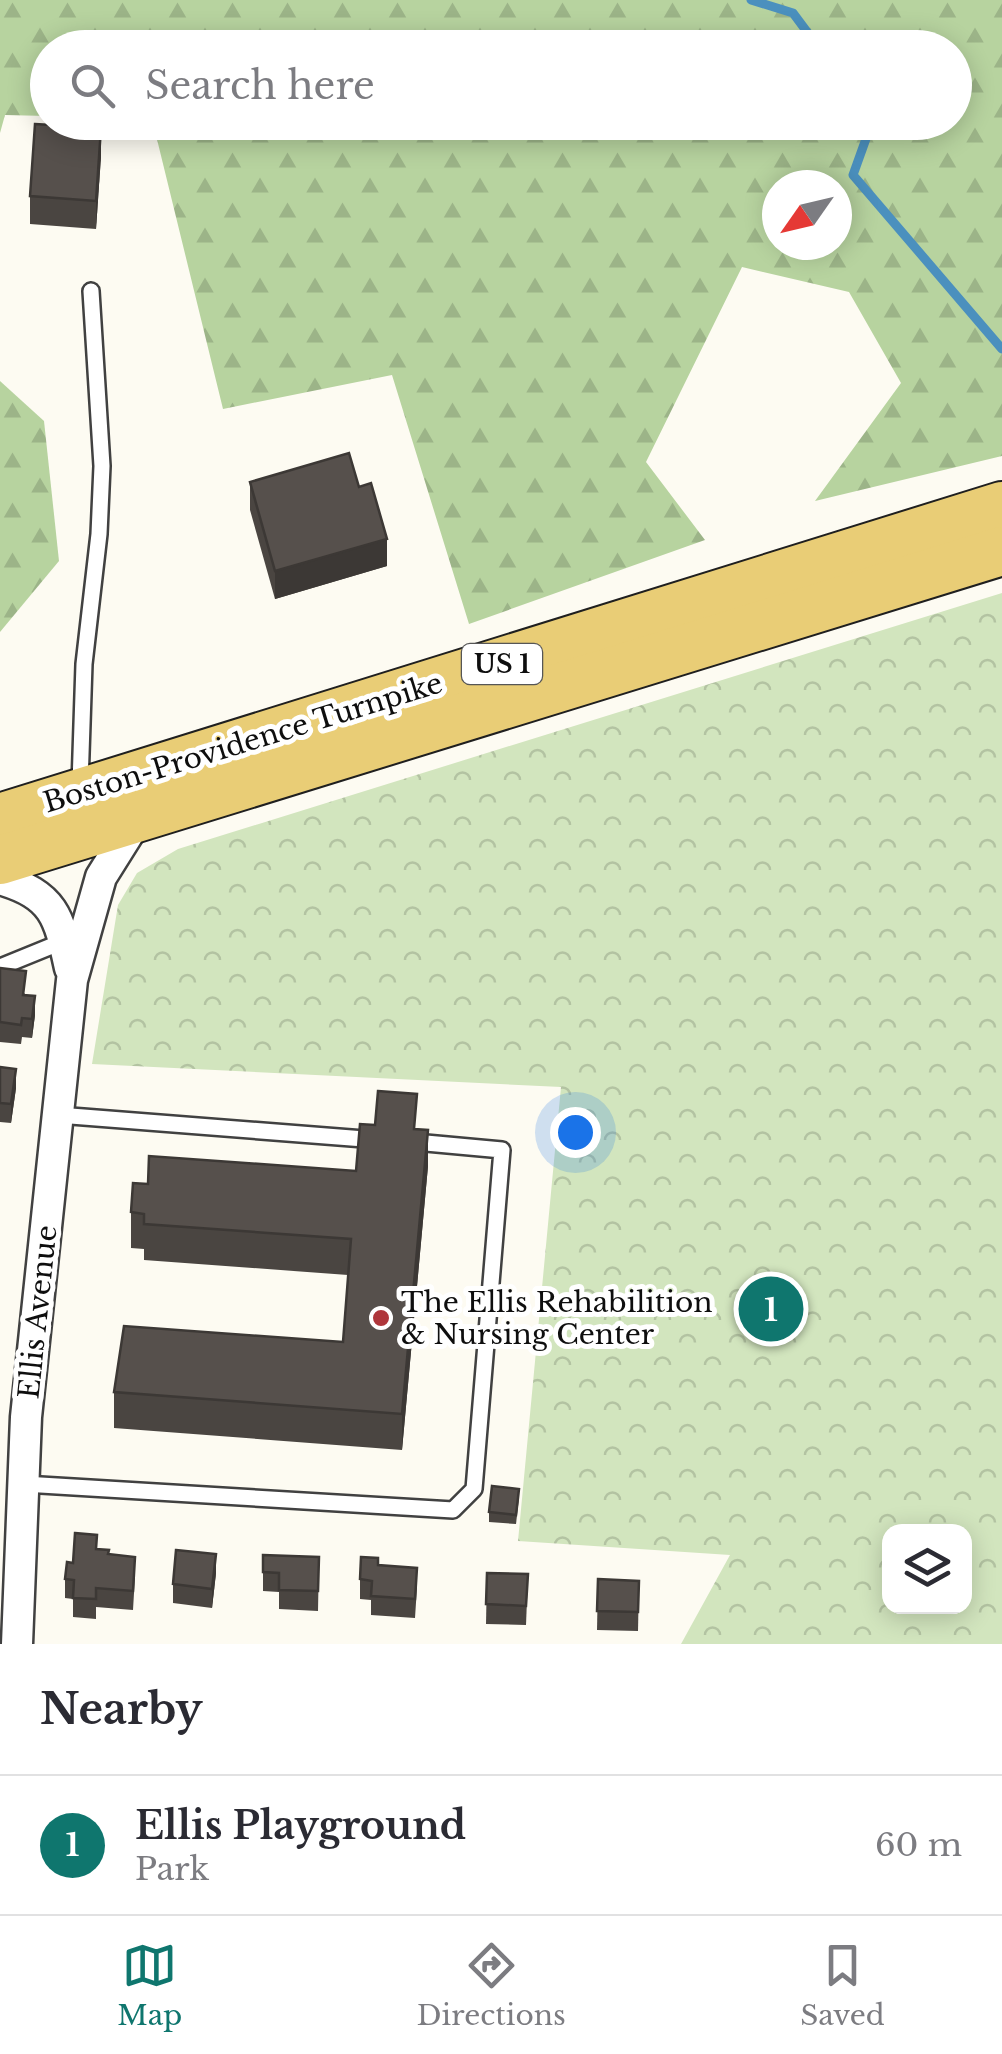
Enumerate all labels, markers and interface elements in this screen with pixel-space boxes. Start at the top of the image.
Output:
search box [30,30,972,140]
icon: search [65,58,120,113]
text: Search here [145,62,375,109]
north arrow [762,170,852,260]
road number: US 1 [462,644,542,684]
street label: Boston-Providence Turnpike [39,666,447,820]
your location [550,1107,601,1158]
street label: Ellis Avenue [11,1223,65,1401]
pin: 1 [738,1272,804,1346]
place label: The Ellis Rehabilition & Nursing Center [401,1285,713,1352]
marker: The Ellis Rehabilition & Nursing Center [370,1307,392,1329]
map controls [882,1524,972,1614]
button: layers [882,1524,972,1614]
text: Nearby [40,1683,203,1735]
text: Ellis Playground [135,1802,466,1849]
text: 1 [66,1825,79,1865]
text: 60 m [875,1825,962,1865]
text: Park [135,1849,209,1889]
tab: Map [117,1938,182,2033]
tab: Directions [417,1938,566,2033]
tab: Saved [800,1938,885,2033]

